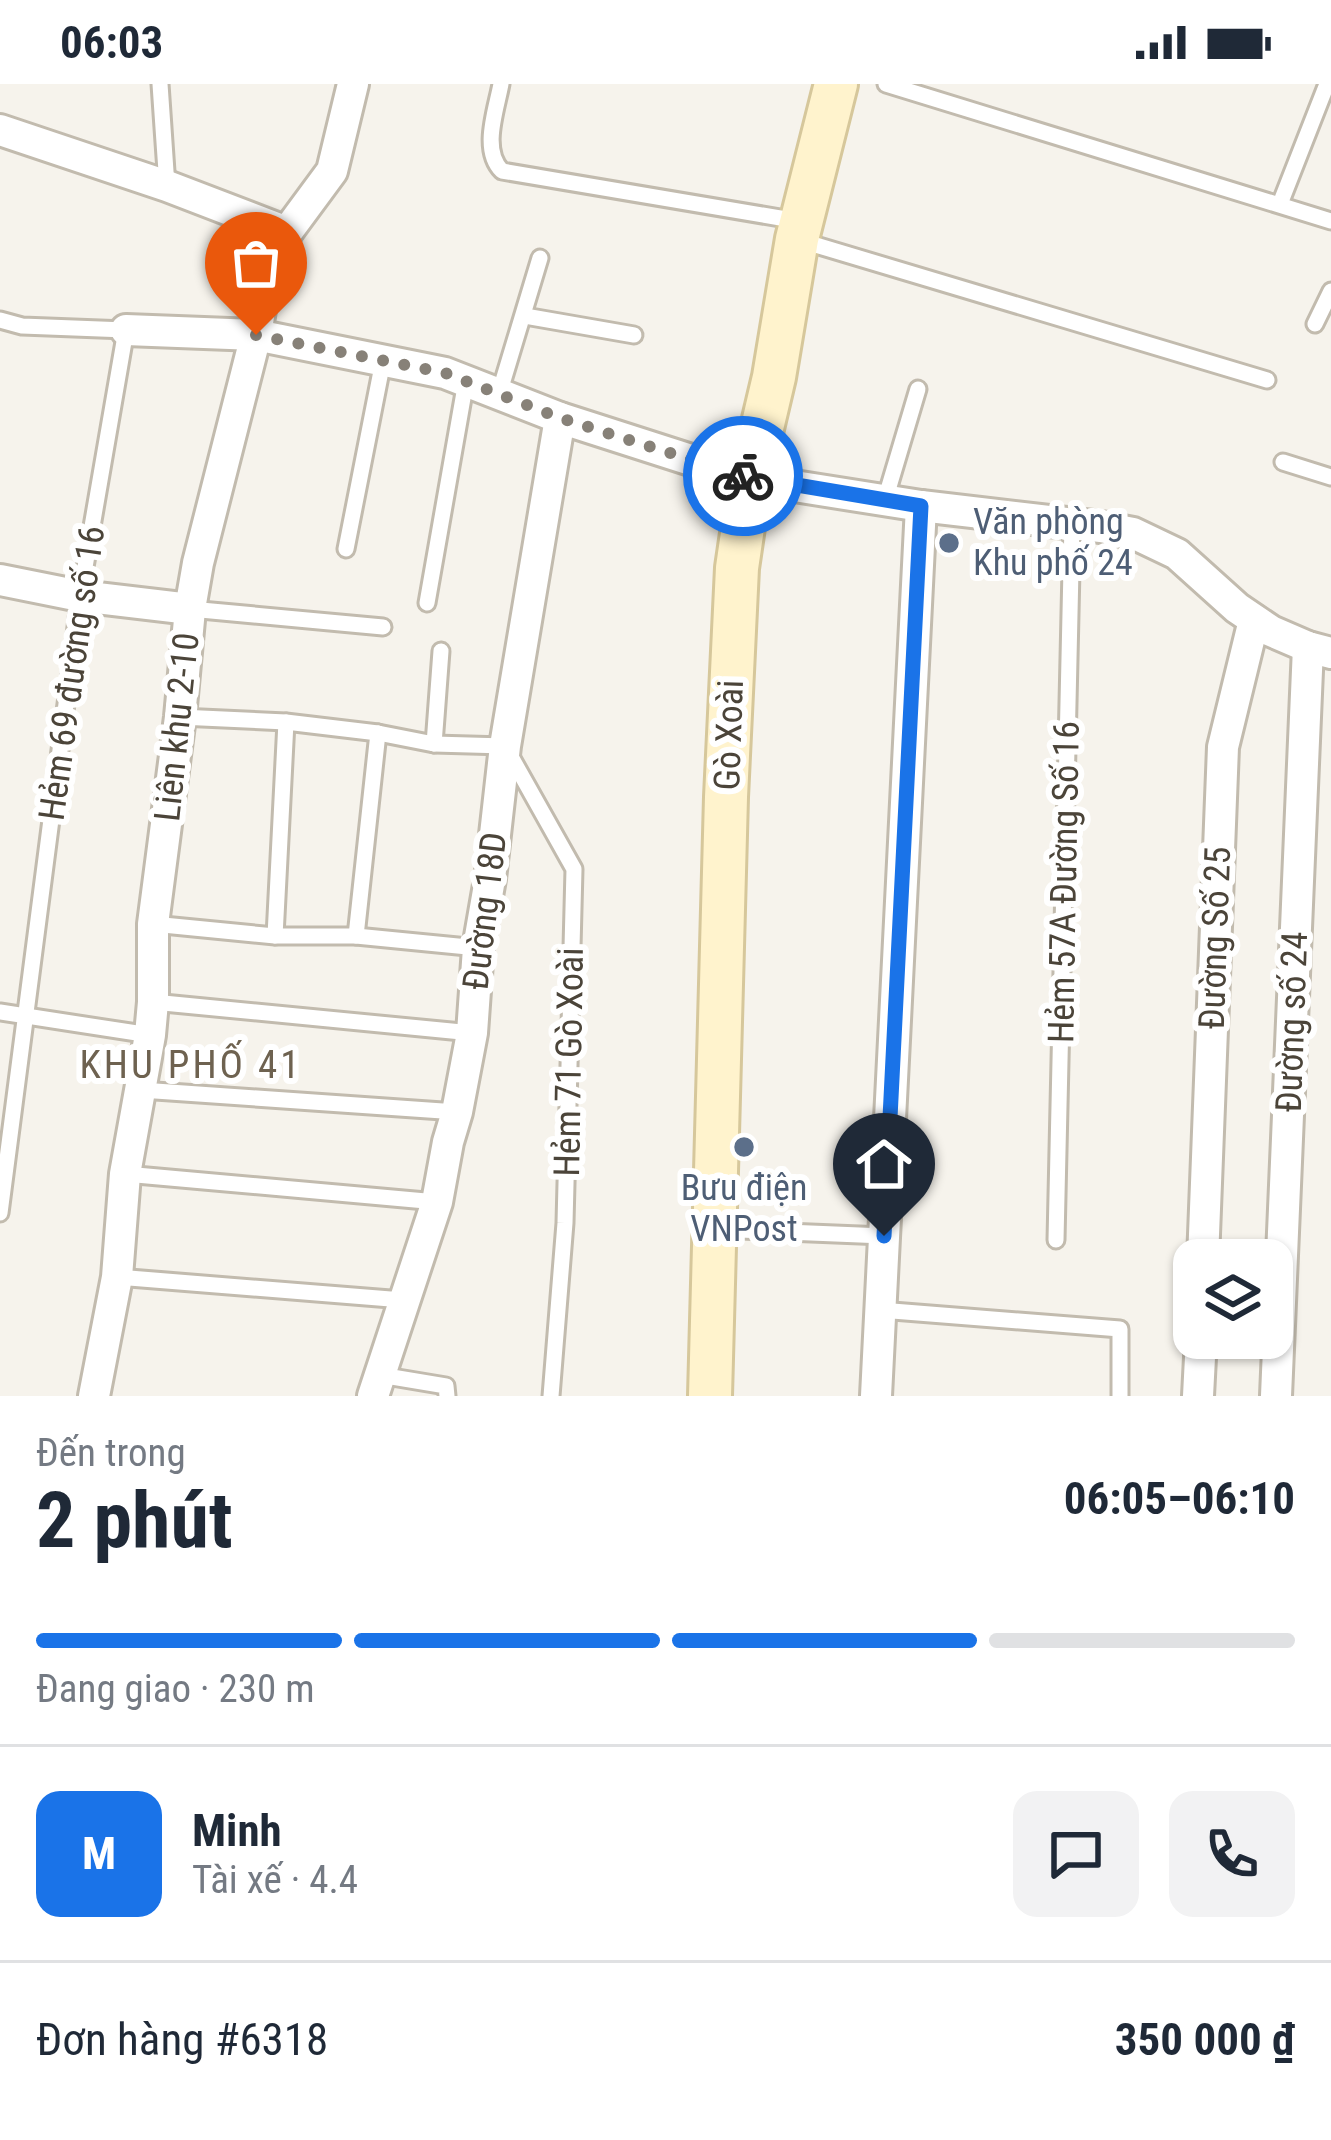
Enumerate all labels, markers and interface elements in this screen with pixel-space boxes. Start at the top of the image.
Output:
text: 06:03 [60,16,163,69]
pin [205,212,307,335]
icon: bag [223,230,289,296]
courier [683,416,803,536]
icon: bike [710,443,776,509]
place label: Văn phòng Khu phố 24 [973,501,1133,584]
street label: Hẻm 69 đường số 16 [31,523,113,823]
marker: Văn phòng Khu phố 24 [936,530,962,556]
street label: Liên khu 2-10 [146,631,208,823]
street label: Gò Xoài [706,679,752,791]
street label: Hẻm 57A Đường Số 16 [1040,721,1088,1043]
street label: Đường 18D [454,830,516,992]
street label: Đường Số 25 [1191,846,1239,1030]
street label: Đường số 24 [1268,931,1316,1113]
street label: Hẻm 71 Gò Xoài [546,947,592,1177]
district label: KHU PHỐ 41 [79,1040,303,1088]
pin [833,1113,935,1236]
icon: home [851,1131,917,1197]
marker: Bưu điện VNPost [731,1134,757,1160]
place label: Bưu điện VNPost [681,1167,807,1250]
map controls [1173,1239,1293,1359]
button: layers [1173,1239,1293,1359]
text: Đến trong [36,1430,186,1476]
text: 06:05–06:10 [1064,1472,1295,1525]
text: 2 phút [36,1475,233,1566]
text: Đang giao · 230 m [36,1666,315,1712]
button: chat [1013,1791,1139,1917]
button: phone [1169,1791,1295,1917]
text: Minh [192,1804,282,1857]
text: M [82,1827,116,1880]
text: Tài xế · 4.4 [192,1857,358,1903]
text: Đơn hàng #6318 [36,2013,328,2066]
text: 350 000 ₫ [1115,2013,1295,2066]

